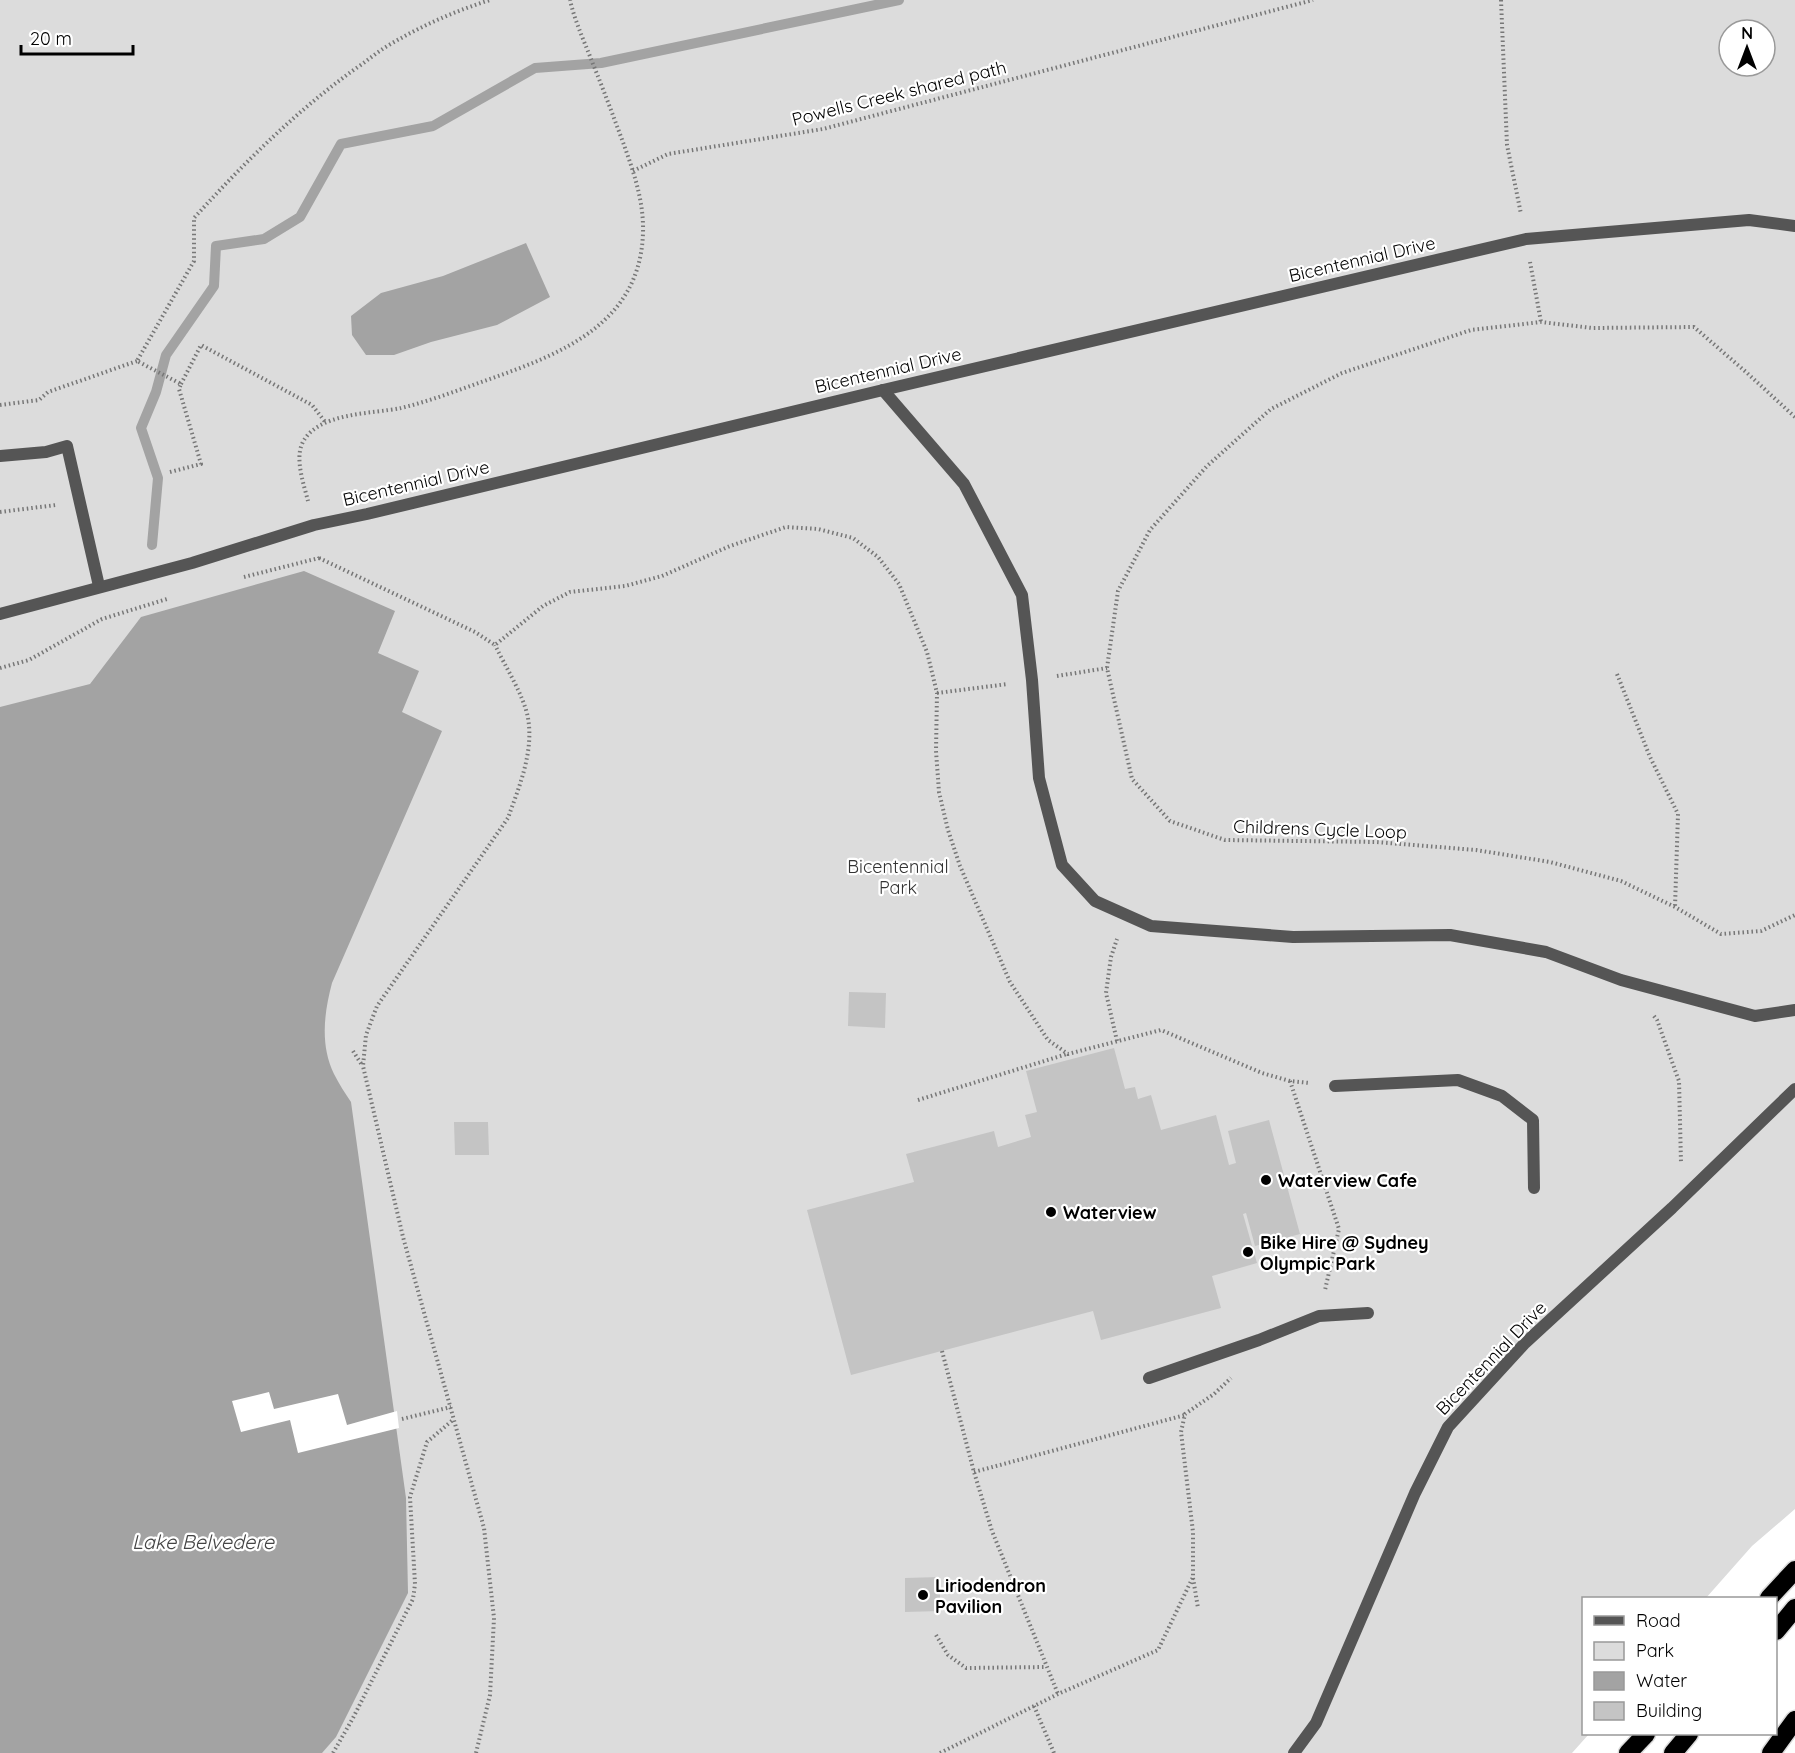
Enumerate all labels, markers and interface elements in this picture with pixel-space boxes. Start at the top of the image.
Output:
scale bar [21,18,134,56]
north arrow [1717,18,1777,78]
text: N [1741,23,1753,43]
text: 20 m [30,27,72,50]
street label: Powells Creek shared path [789,55,1009,131]
street label: Bicentennial Drive [1287,231,1437,287]
street label: Bicentennial Drive [813,342,963,398]
street label: Bicentennial Drive [341,455,491,511]
street label: Childrens Cycle Loop [1233,814,1407,844]
park label: Bicentennial Park [847,855,949,899]
place label: Waterview Cafe [1278,1169,1417,1192]
marker: Waterview Cafe [1259,1173,1273,1187]
place label: Waterview [1063,1201,1157,1224]
marker: Waterview [1044,1205,1058,1219]
place label: Bike Hire @ Sydney Olympic Park [1260,1231,1429,1275]
marker: Bike Hire @ Sydney Olympic Park [1241,1245,1255,1259]
street label: Bicentennial Drive [1431,1296,1551,1420]
water label: Lake Belvedere [132,1529,275,1554]
place label: Liriodendron Pavilion [935,1574,1046,1618]
marker: Liriodendron Pavilion [916,1588,930,1602]
legend [1582,1597,1777,1735]
text: Road [1636,1609,1681,1632]
text: Park [1636,1639,1674,1662]
text: Water [1636,1669,1687,1692]
text: Building [1636,1699,1702,1722]

